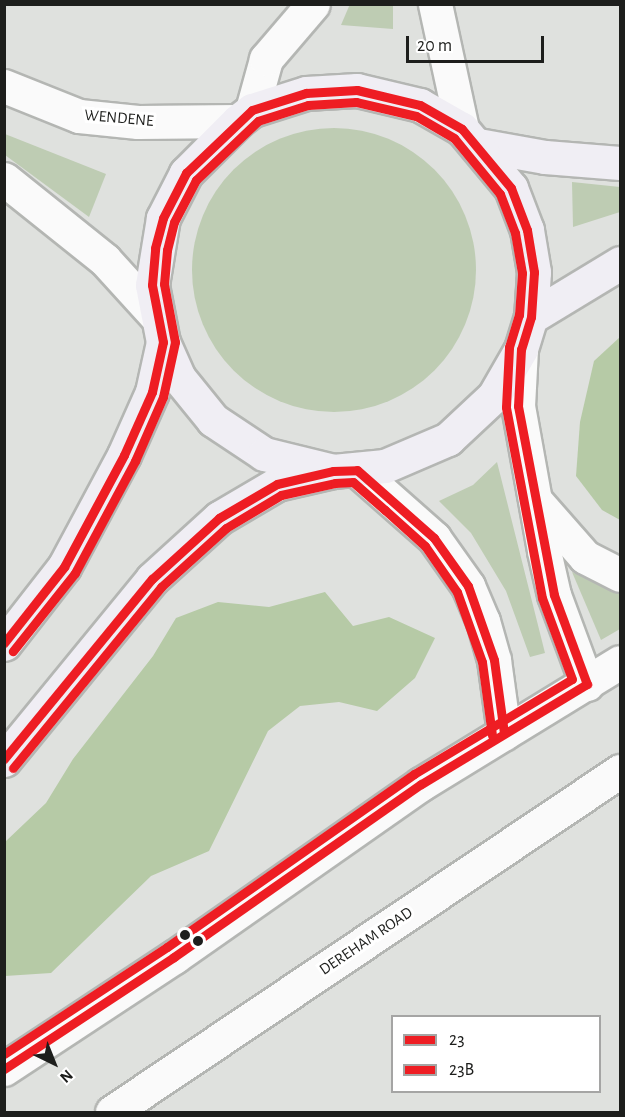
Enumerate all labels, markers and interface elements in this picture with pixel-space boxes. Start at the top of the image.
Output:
scale bar [409,24,547,62]
text: 20 m [417,37,452,55]
street label: WENDENE [83,105,155,131]
street label: DEREHAM ROAD [316,903,416,979]
unlabelled marker [179,929,191,941]
unlabelled marker [192,935,204,947]
legend [391,1015,601,1093]
text: 23 [449,1031,465,1049]
north arrow [24,1033,84,1093]
text: 23B [449,1061,474,1079]
text: N [57,1067,76,1086]

